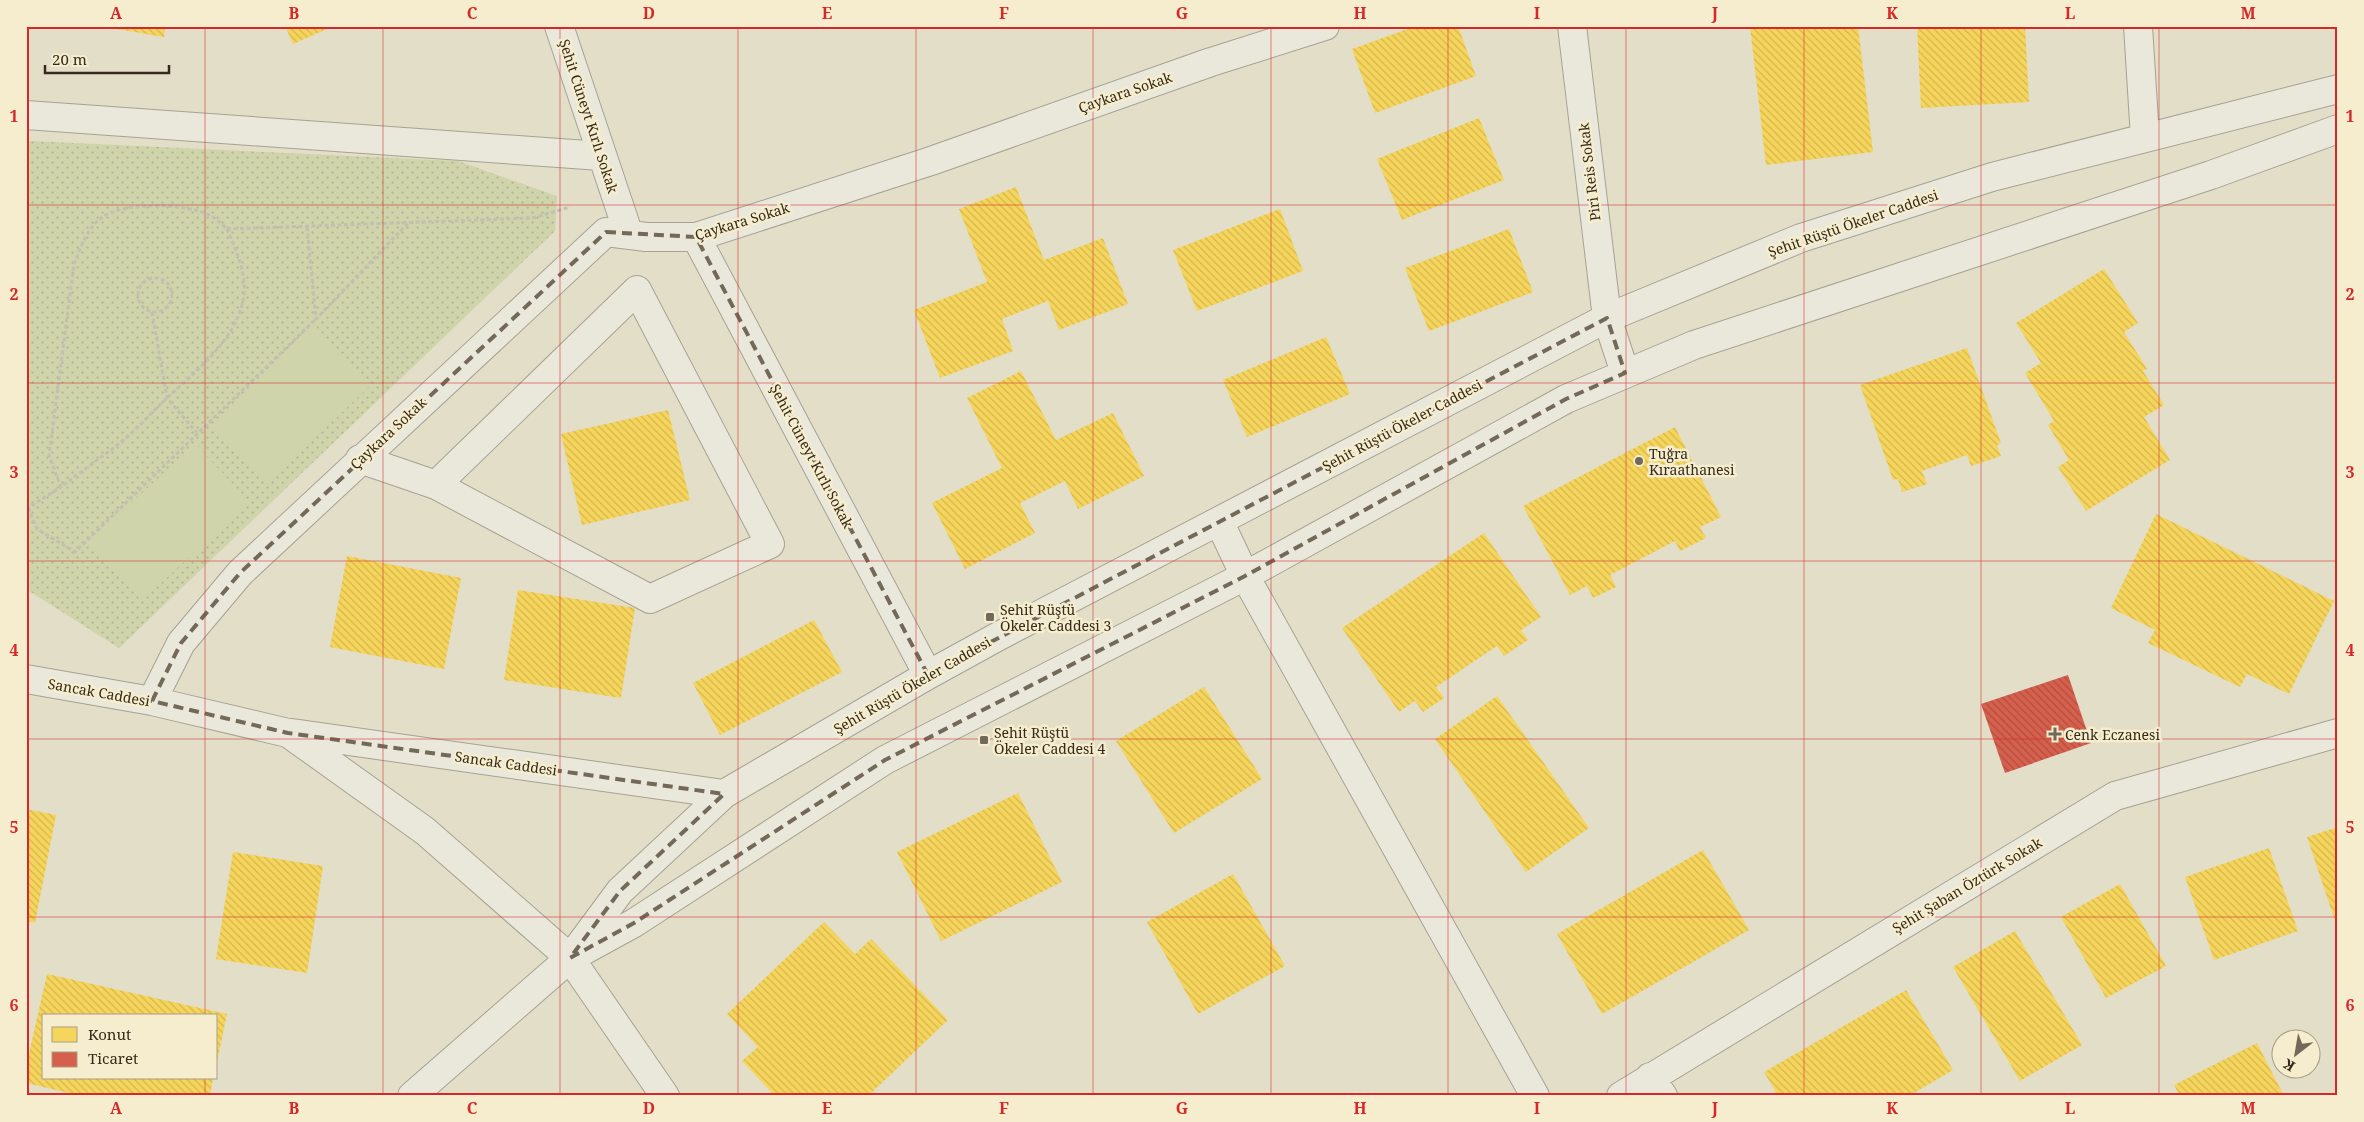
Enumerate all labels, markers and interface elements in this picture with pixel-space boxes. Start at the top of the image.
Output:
text: A [110,2,123,24]
text: B [289,2,300,24]
text: C [467,2,478,24]
text: D [643,2,655,24]
text: E [822,2,832,24]
text: F [999,2,1009,24]
text: G [1176,2,1188,24]
text: H [1353,2,1367,24]
text: I [1534,2,1540,24]
text: J [1711,2,1719,24]
text: K [1886,2,1898,24]
text: L [2065,2,2075,24]
text: M [2240,2,2256,24]
street label: Şehit Cüneyt Kırlı Sokak [555,37,623,196]
scale bar [45,42,169,74]
text: 20 m [52,49,87,69]
street label: Çaykara Sokak [1076,67,1175,117]
text: 1 [9,105,19,127]
text: 1 [2345,105,2355,127]
street label: Piri Reis Sokak [1573,121,1604,222]
street label: Şehit Rüştü Ökeler Caddesi [1765,185,1941,261]
street label: Çaykara Sokak [692,197,792,244]
text: 2 [9,283,19,305]
text: 2 [2345,283,2355,305]
street label: Şehit Rüştü Ökeler Caddesi [1319,374,1486,475]
street label: Şehit Cüneyt Kırlı Sokak [766,381,859,532]
street label: Çaykara Sokak [346,392,431,473]
place label: Tuğra Kıraathanesi [1649,444,1735,479]
marker: Tuğra Kıraathanesi [1633,455,1645,467]
text: 3 [9,461,19,483]
text: 3 [2345,461,2355,483]
place label: Şehit Rüştü Ökeler Caddesi 3 [1000,600,1111,635]
marker: Şehit Rüştü Ökeler Caddesi 3 [984,611,996,623]
street label: Şehit Rüştü Ökeler Caddesi [830,632,995,738]
text: 4 [9,639,19,661]
text: 4 [2345,639,2355,661]
street label: Sancak Caddesi [47,674,152,710]
place label: Şehit Rüştü Ökeler Caddesi 4 [994,723,1105,758]
place label: Cenk Eczanesi [2065,725,2160,744]
marker: Cenk Eczanesi [2049,728,2061,740]
marker: Şehit Rüştü Ökeler Caddesi 4 [978,734,990,746]
street label: Sancak Caddesi [454,746,559,780]
text: 5 [9,816,19,838]
text: 5 [2345,816,2355,838]
street label: Şehit Şaban Öztürk Sokak [1889,832,2046,937]
text: 6 [9,994,19,1016]
text: 6 [2345,994,2355,1016]
legend [42,1014,218,1080]
text: Konut [88,1024,131,1044]
north arrow [2272,1030,2322,1080]
text: Ticaret [88,1048,138,1068]
text: K [2279,1054,2298,1076]
text: A [110,1097,123,1119]
text: B [289,1097,300,1119]
text: C [467,1097,478,1119]
text: D [643,1097,655,1119]
text: E [822,1097,832,1119]
text: F [999,1097,1009,1119]
text: G [1176,1097,1188,1119]
text: H [1353,1097,1367,1119]
text: I [1534,1097,1540,1119]
text: J [1711,1097,1719,1119]
text: K [1886,1097,1898,1119]
text: L [2065,1097,2075,1119]
text: M [2240,1097,2256,1119]

